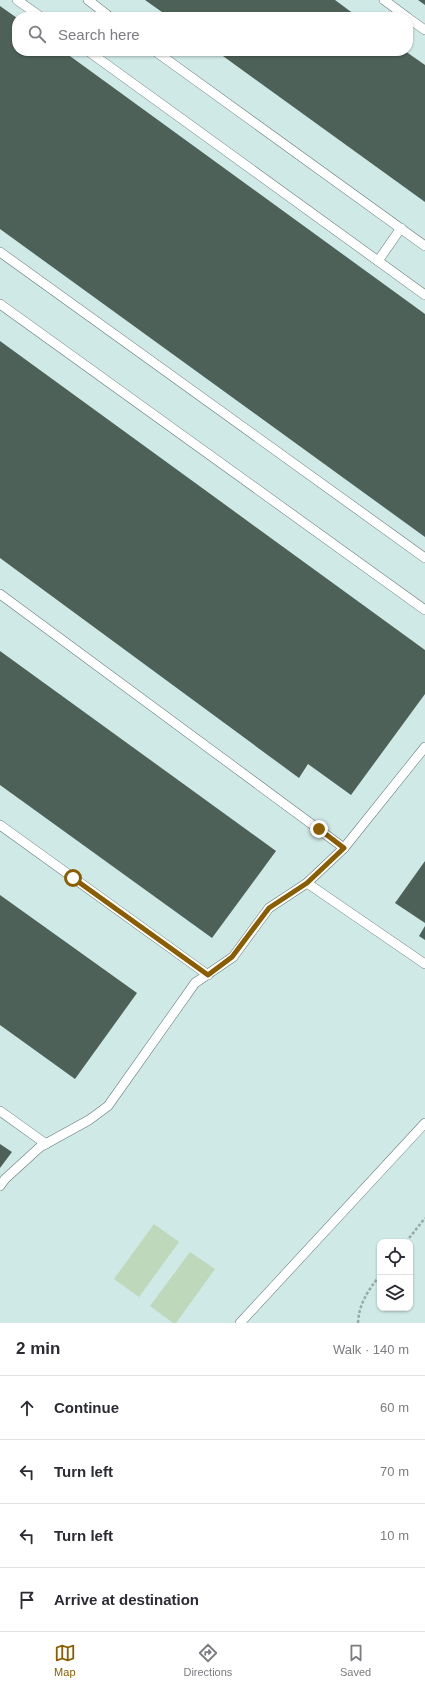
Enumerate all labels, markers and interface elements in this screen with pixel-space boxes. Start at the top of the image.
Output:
search box [12,12,413,56]
icon: search [26,23,48,45]
text: Search here [58,26,140,43]
route end [310,820,328,838]
route start [64,869,82,887]
map controls [377,1239,413,1311]
button: locate [377,1239,413,1275]
button: layers [377,1275,413,1311]
text: 2 min [16,1339,60,1358]
text: Walk · 140 m [333,1342,409,1357]
icon: ahead [16,1397,38,1419]
text: Continue [54,1399,119,1416]
text: 60 m [380,1400,409,1415]
icon: left [16,1461,38,1483]
text: Turn left [54,1463,113,1480]
text: 70 m [380,1464,409,1479]
icon: left [16,1525,38,1547]
text: Turn left [54,1527,113,1544]
text: 10 m [380,1528,409,1543]
icon: arrive [16,1589,38,1611]
text: Arrive at destination [54,1591,199,1608]
tab: Map [54,1642,76,1678]
tab: Directions [183,1642,232,1678]
tab: Saved [340,1642,371,1678]

